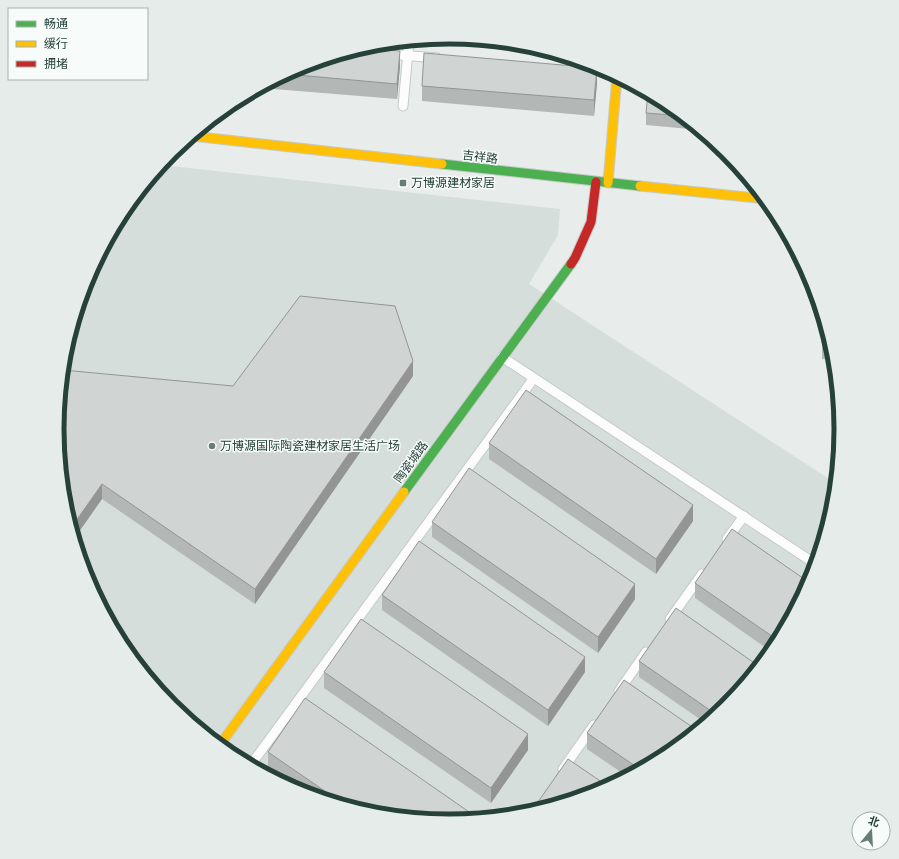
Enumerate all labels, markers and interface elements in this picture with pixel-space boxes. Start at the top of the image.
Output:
legend [8,8,148,80]
text: 畅通 [44,16,68,32]
text: 缓行 [44,36,68,52]
text: 拥堵 [44,56,68,72]
street label: 吉祥路 [461,147,499,167]
place label: 万博源建材家居 [411,175,495,191]
marker: 万博源建材家居 [398,178,408,188]
place label: 万博源国际陶瓷建材家居生活广场 [220,438,400,454]
street label: 陶瓷城路 [390,438,432,486]
marker: 万博源国际陶瓷建材家居生活广场 [207,441,217,451]
north arrow [851,811,891,851]
text: 北 [867,813,881,830]

